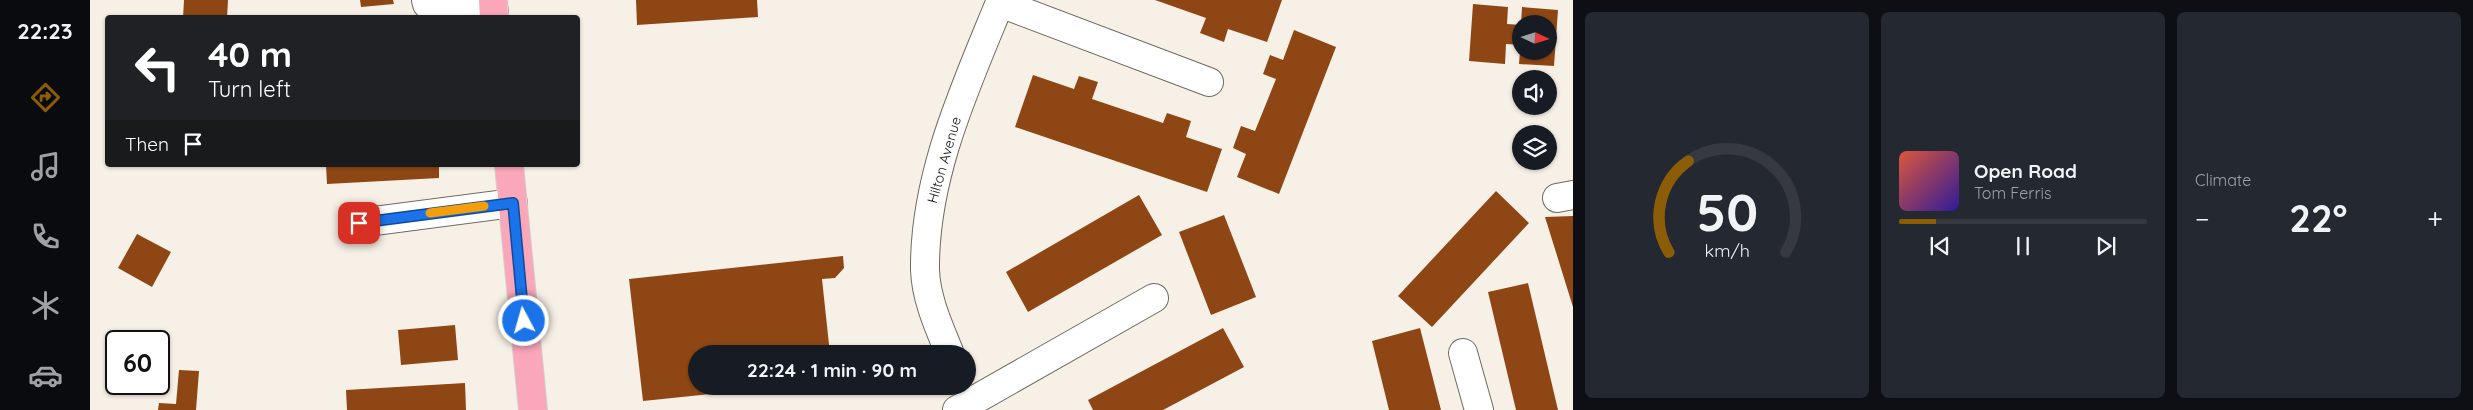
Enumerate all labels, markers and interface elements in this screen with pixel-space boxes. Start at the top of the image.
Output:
north arrow [1512,15,1558,60]
map controls [1512,15,1557,170]
text: 22:23 [17,17,73,45]
text: 40 m [208,32,292,76]
icon: left [125,35,190,100]
button: sound [1512,70,1557,115]
text: Turn left [208,75,291,103]
icon: directions [28,80,63,115]
street label: Hilton Avenue [923,115,965,205]
button: layers [1512,125,1557,170]
icon: arrive [179,130,207,158]
text: Then [125,132,169,156]
icon: music [28,149,63,184]
text: Open Road [1974,159,2077,183]
text: Climate [2195,170,2251,190]
text: 50 [1696,179,1758,244]
text: Tom Ferris [1974,183,2051,203]
text: 22° [2289,194,2347,242]
text: − [2195,201,2210,236]
text: + [2427,201,2443,236]
pin [338,202,380,244]
icon: arrive [345,209,373,237]
icon: phone [28,219,63,254]
icon: previous [1926,232,1954,260]
icon: pause [2009,232,2037,260]
icon: next [2092,232,2120,260]
text: km/h [1704,239,1750,261]
icon: climate [28,288,63,323]
position arrow [497,294,549,346]
speed limit sign: 60 [105,330,170,395]
icon: car [28,358,63,393]
text: 22:24 · 1 min · 90 m [747,358,917,382]

